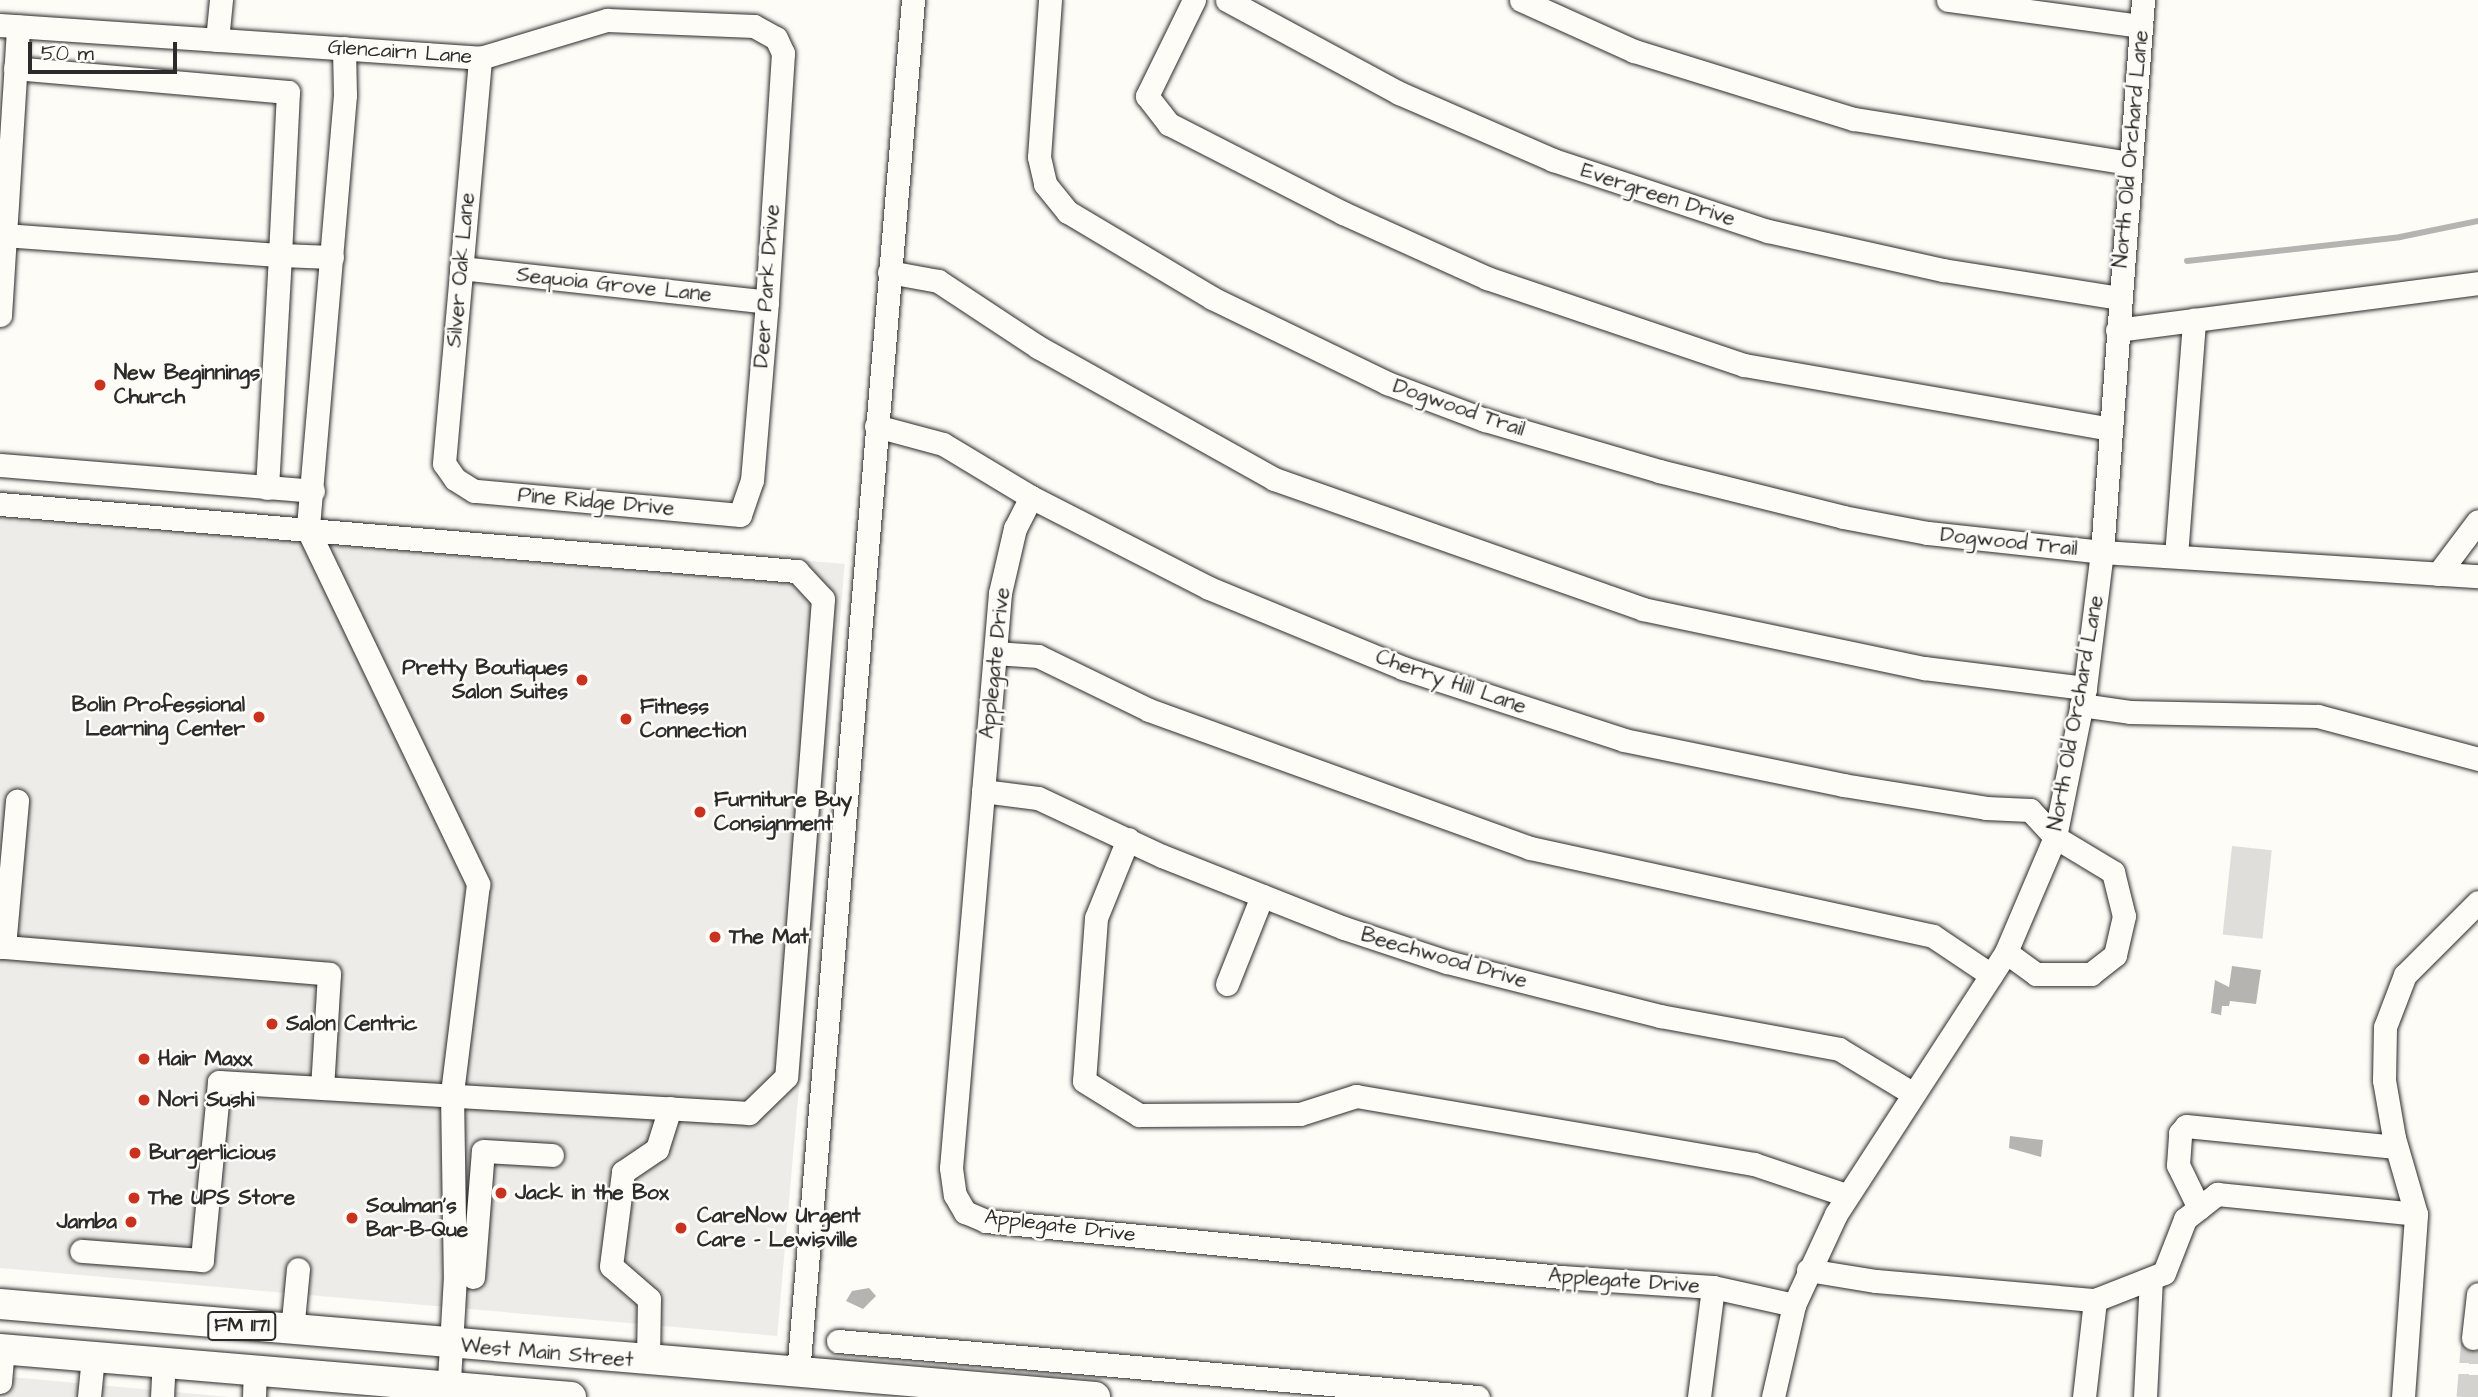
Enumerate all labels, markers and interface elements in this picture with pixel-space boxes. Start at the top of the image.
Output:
scale bar [32,28,180,72]
street label: North Old Orchard Lane [2108,29,2154,269]
street label: Glencairn Lane [327,34,473,70]
text: 50 m [41,39,94,68]
street label: Evergreen Drive [1578,158,1738,232]
street label: Silver Oak Lane [442,192,480,348]
street label: Deer Park Drive [749,203,785,369]
street label: Sequoia Grove Lane [515,262,713,308]
place label: New Beginnings Church [114,360,260,410]
street label: Dogwood Trail [1390,374,1528,442]
marker: New Beginnings Church [92,377,108,393]
street label: Pine Ridge Drive [517,483,675,521]
street label: Dogwood Trail [1939,522,2079,562]
street label: Applegate Drive [975,586,1015,740]
street label: North Old Orchard Lane [2043,593,2109,833]
street label: Cherry Hill Lane [1372,644,1530,720]
place label: Pretty Boutiques Salon Suites [402,655,568,705]
marker: Pretty Boutiques Salon Suites [574,672,590,688]
place label: Bolin Professional Learning Center [72,692,245,742]
place label: Fitness Connection [640,694,746,744]
marker: Bolin Professional Learning Center [251,709,267,725]
marker: Fitness Connection [618,711,634,727]
place label: Furniture Buy Consignment [714,787,852,837]
marker: Furniture Buy Consignment [692,804,708,820]
street label: Beechwood Drive [1358,922,1530,994]
place label: The Mat [729,924,809,950]
marker: The Mat [707,929,723,945]
place label: Salon Centric [286,1011,417,1037]
marker: Salon Centric [264,1016,280,1032]
place label: Hair Maxx [158,1046,252,1072]
marker: Hair Maxx [136,1051,152,1067]
place label: Nori Sushi [158,1087,254,1113]
marker: Nori Sushi [136,1092,152,1108]
place label: Burgerlicious [149,1140,276,1166]
marker: Burgerlicious [127,1145,143,1161]
place label: Jack in the Box [515,1180,669,1206]
place label: The UPS Store [148,1185,295,1211]
marker: Jack in the Box [493,1185,509,1201]
marker: The UPS Store [126,1190,142,1206]
place label: Soulman's Bar-B-Que [366,1193,468,1243]
place label: CareNow Urgent Care - Lewisville [697,1203,860,1253]
street label: Applegate Drive [983,1204,1137,1248]
place label: Jamba [56,1209,117,1235]
marker: Soulman's Bar-B-Que [344,1210,360,1226]
marker: Jamba [123,1214,139,1230]
marker: CareNow Urgent Care - Lewisville [671,1218,691,1238]
street label: Applegate Drive [1547,1263,1701,1299]
road number: FM 1171 [207,1310,277,1342]
street label: West Main Street [459,1333,635,1373]

